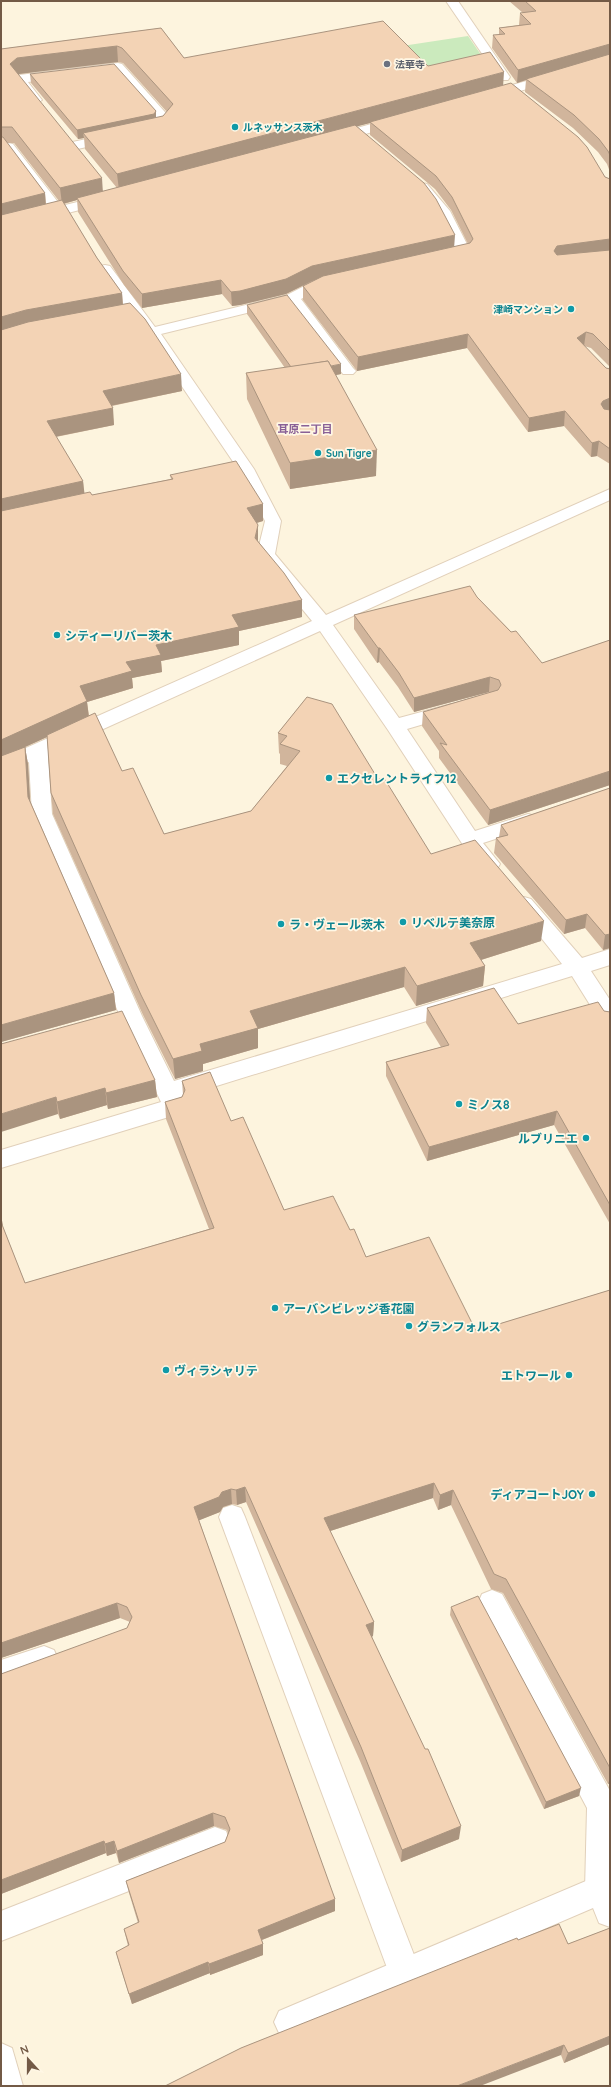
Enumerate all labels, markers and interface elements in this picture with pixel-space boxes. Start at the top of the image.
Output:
place label: 法華寺 [395,58,425,71]
marker: 法華寺 [382,59,392,69]
place label: ルネッサンス茨木 [243,121,323,134]
marker: ルネッサンス茨木 [230,122,240,132]
place label: 津崎マンション [493,303,563,316]
marker: 津崎マンション [566,304,576,314]
district label: 耳原二丁目 [278,422,333,436]
place label: Sun Tigre [326,447,372,460]
marker: Sun Tigre [313,448,323,458]
place label: シティーリバー茨木 [65,628,172,643]
marker: シティーリバー茨木 [52,630,62,640]
place label: エクセレントライフ12 [337,771,457,786]
marker: エクセレントライフ12 [324,773,334,783]
place label: リベルテ美奈原 [411,915,495,930]
place label: ラ・ヴェール茨木 [289,917,385,932]
marker: リベルテ美奈原 [398,917,408,927]
marker: ラ・ヴェール茨木 [276,919,286,929]
place label: ミノス8 [467,1097,510,1112]
marker: ミノス8 [454,1099,464,1109]
place label: ルブリニエ [518,1131,578,1146]
marker: ルブリニエ [581,1133,591,1143]
place label: アーバンビレッジ香花園 [283,1301,415,1316]
marker: アーバンビレッジ香花園 [270,1303,280,1313]
place label: グランフォルス [417,1319,501,1334]
marker: グランフォルス [404,1321,414,1331]
place label: ヴィラシャリテ [174,1363,258,1378]
marker: ヴィラシャリテ [161,1365,171,1375]
place label: エトワール [501,1368,561,1383]
marker: エトワール [564,1370,574,1380]
place label: ディアコートJOY [490,1487,584,1502]
marker: ディアコートJOY [587,1489,597,1499]
north arrow [8,2039,48,2079]
text: N [18,2042,31,2058]

